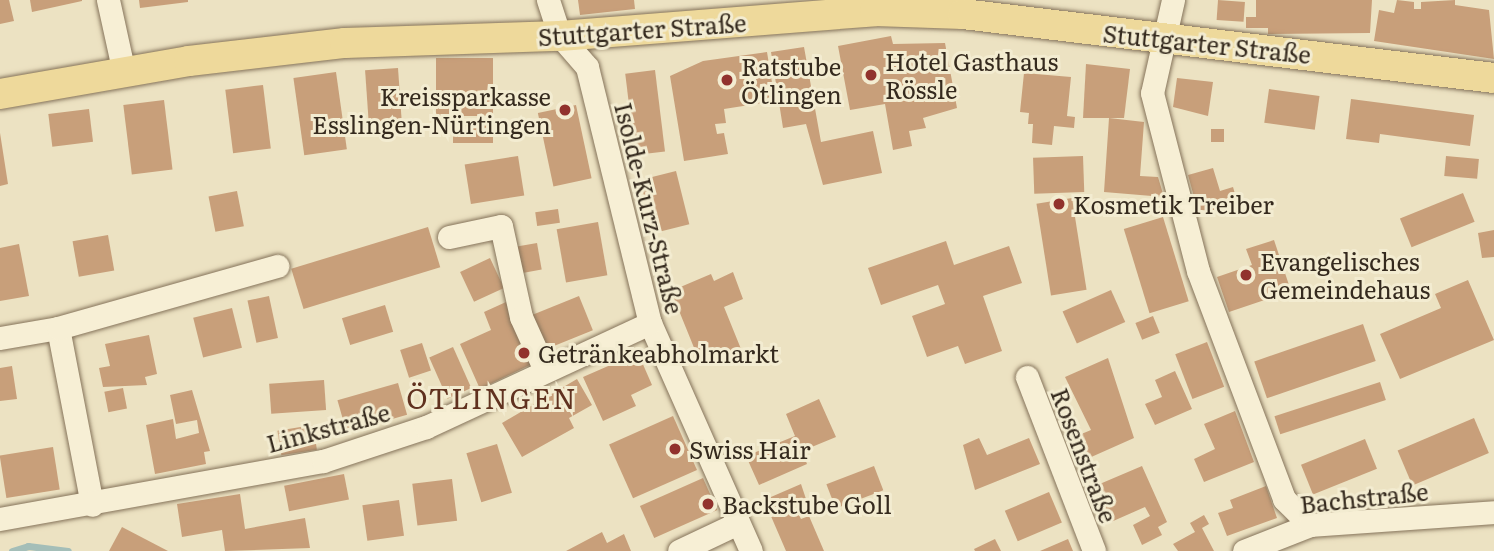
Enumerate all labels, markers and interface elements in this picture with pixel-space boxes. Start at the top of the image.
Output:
street label: Stuttgarter Straße [537,7,747,51]
street label: Stuttgarter Straße [1102,18,1312,68]
place label: Hotel Gasthaus Rössle [885,47,1058,103]
place label: Ratstube Ötlingen [741,52,842,108]
marker: Hotel Gasthaus Rössle [863,67,879,83]
marker: Ratstube Ötlingen [719,72,735,88]
place label: Kreissparkasse Esslingen-Nürtingen [312,82,551,138]
street label: Isolde-Kurz-Straße [610,99,690,317]
marker: Kreissparkasse Esslingen-Nürtingen [557,102,573,118]
place label: Kosmetik Treiber [1073,190,1274,218]
marker: Kosmetik Treiber [1051,196,1067,212]
place label: Evangelisches Gemeindehaus [1260,247,1430,303]
marker: Evangelisches Gemeindehaus [1238,267,1254,283]
place label: Getränkeabholmarkt [538,339,779,367]
marker: Getränkeabholmarkt [516,345,532,361]
district label: ÖTLINGEN [407,380,577,414]
street label: Rosenstraße [1046,384,1124,526]
street label: Linkstraße [263,397,393,457]
place label: Swiss Hair [689,435,811,463]
marker: Swiss Hair [667,441,683,457]
street label: Bachstraße [1298,476,1430,518]
place label: Backstube Goll [722,490,891,518]
marker: Backstube Goll [700,496,716,512]

